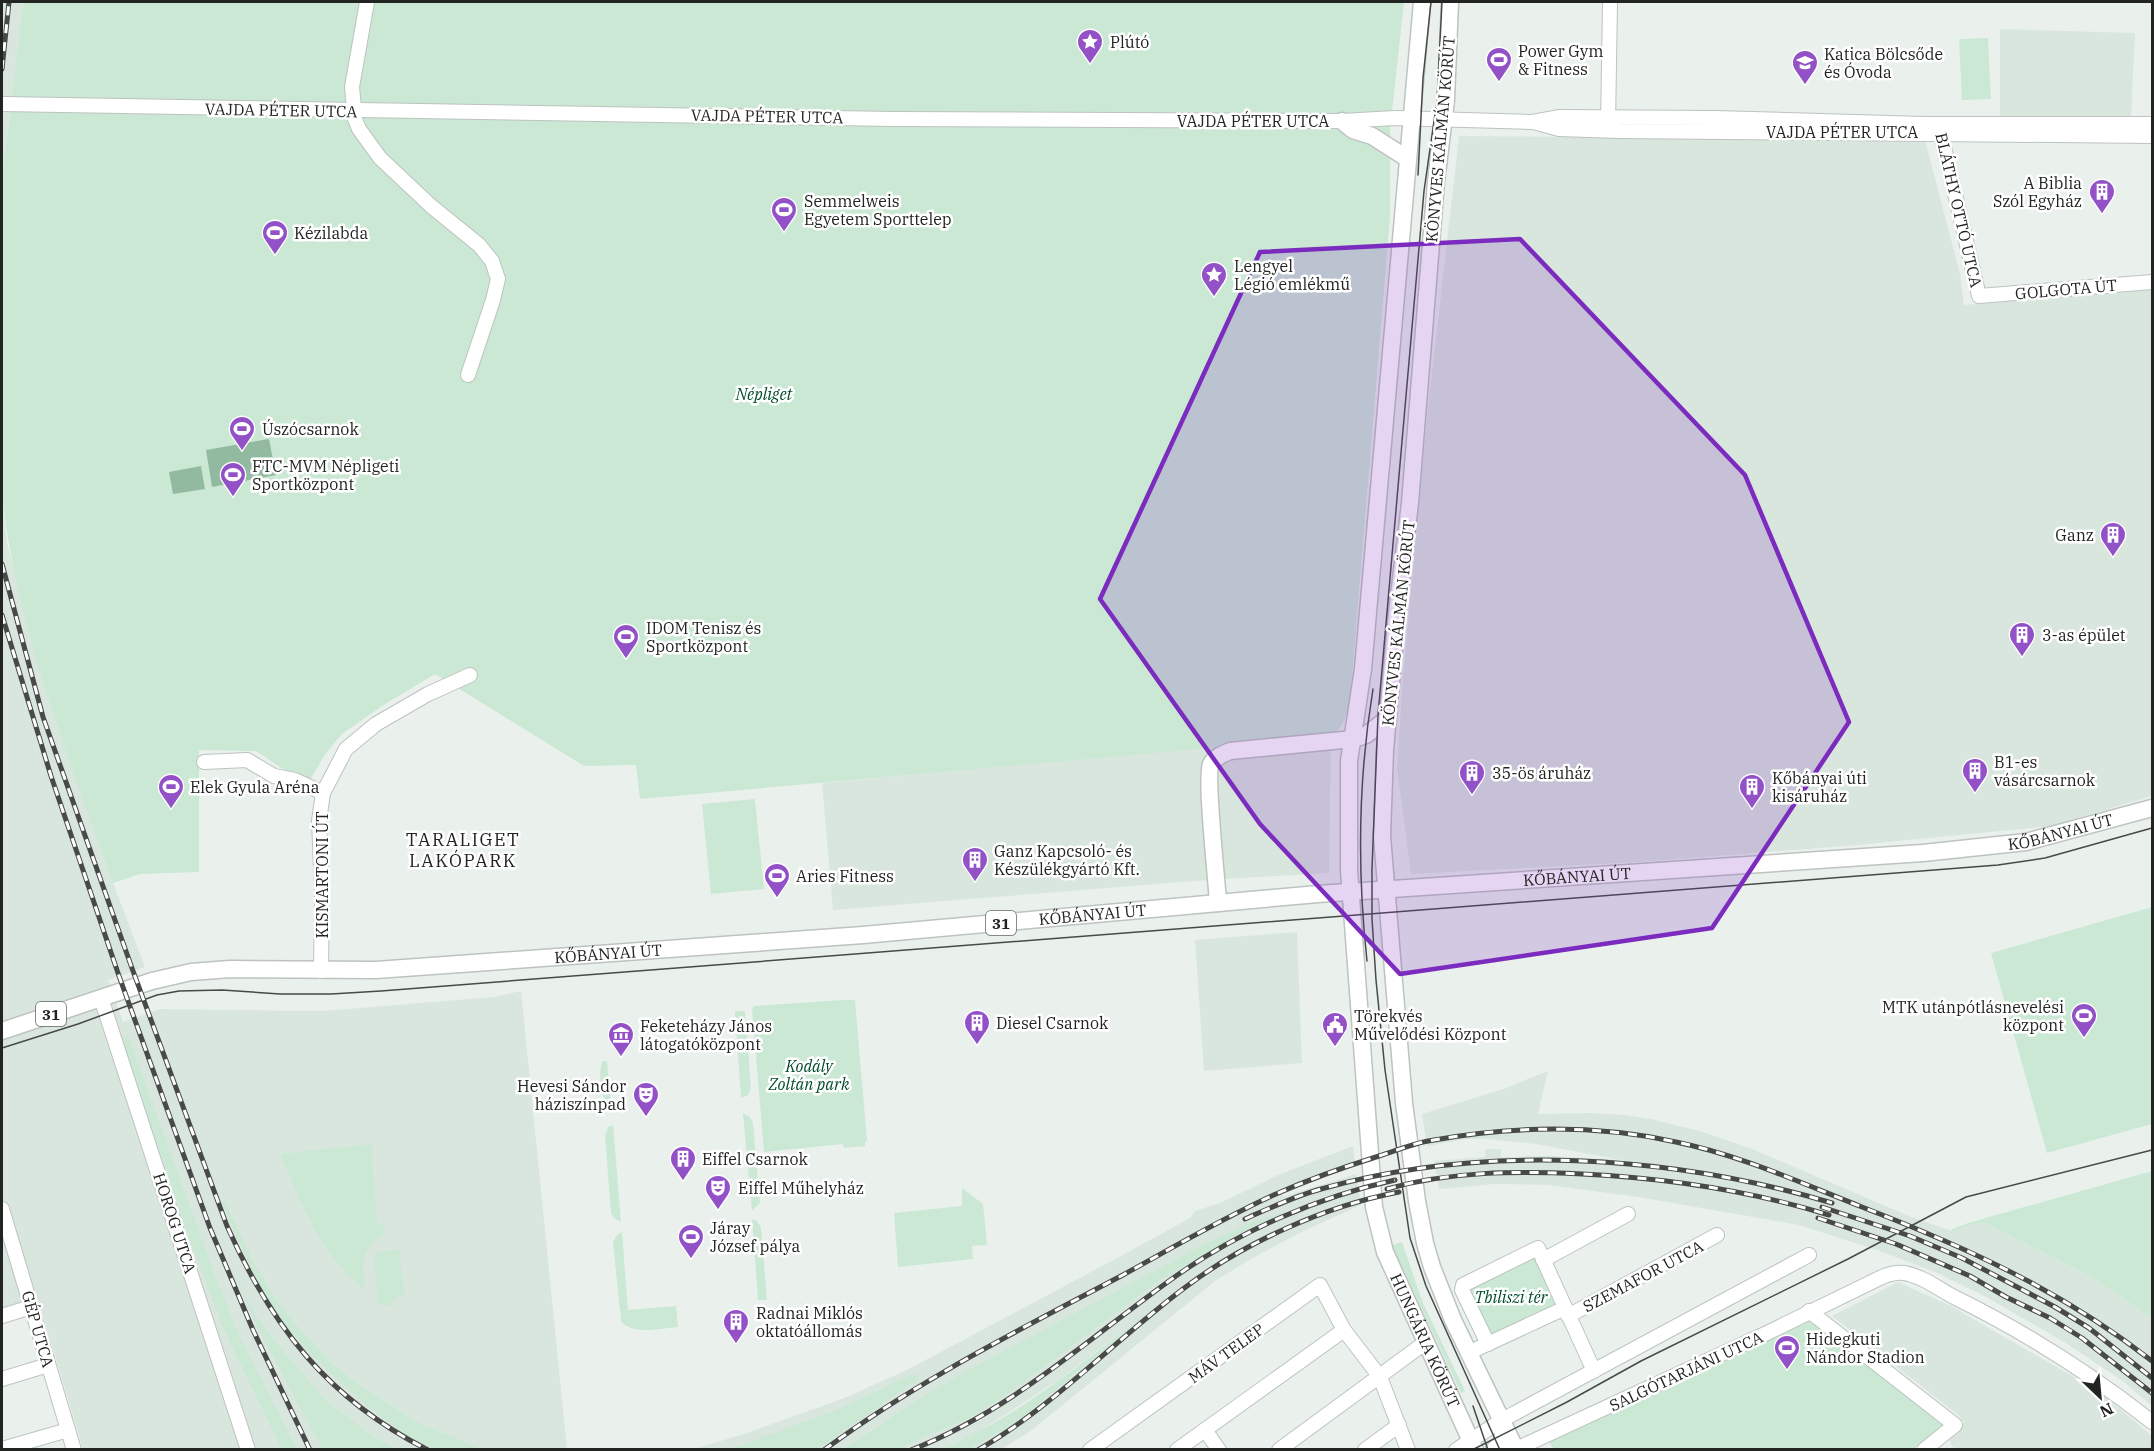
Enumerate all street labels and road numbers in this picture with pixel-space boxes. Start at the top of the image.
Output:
street label: KÖNYVES KÁLMÁN KÖRÚT [1420,35,1459,243]
street label: VAJDA PÉTER UTCA [205,98,357,121]
street label: VAJDA PÉTER UTCA [691,104,843,127]
street label: VAJDA PÉTER UTCA [1177,110,1329,131]
street label: VAJDA PÉTER UTCA [1766,121,1918,142]
street label: BLÁTHY OTTÓ UTCA [1931,130,1988,289]
street label: GOLGOTA ÚT [2014,274,2118,303]
street label: KÖNYVES KÁLMÁN KÖRÚT [1376,519,1419,727]
street label: KŐBÁNYAI ÚT [2007,809,2115,854]
street label: KISMARTONI ÚT [311,811,332,939]
street label: KŐBÁNYAI ÚT [1523,863,1632,890]
street label: KŐBÁNYAI ÚT [1038,899,1147,929]
road number: 31 [986,911,1016,935]
street label: KŐBÁNYAI ÚT [554,939,663,967]
road number: 31 [36,1002,66,1026]
street label: HOROG UTCA [149,1170,201,1276]
street label: SZEMAFOR UTCA [1579,1236,1707,1316]
street label: HUNGÁRIA KÖRÚT [1386,1270,1464,1411]
street label: GÉP UTCA [18,1288,59,1370]
street label: MÁV TELEP [1184,1318,1268,1387]
street label: SALGÓTARJÁNI UTCA [1606,1326,1766,1415]

